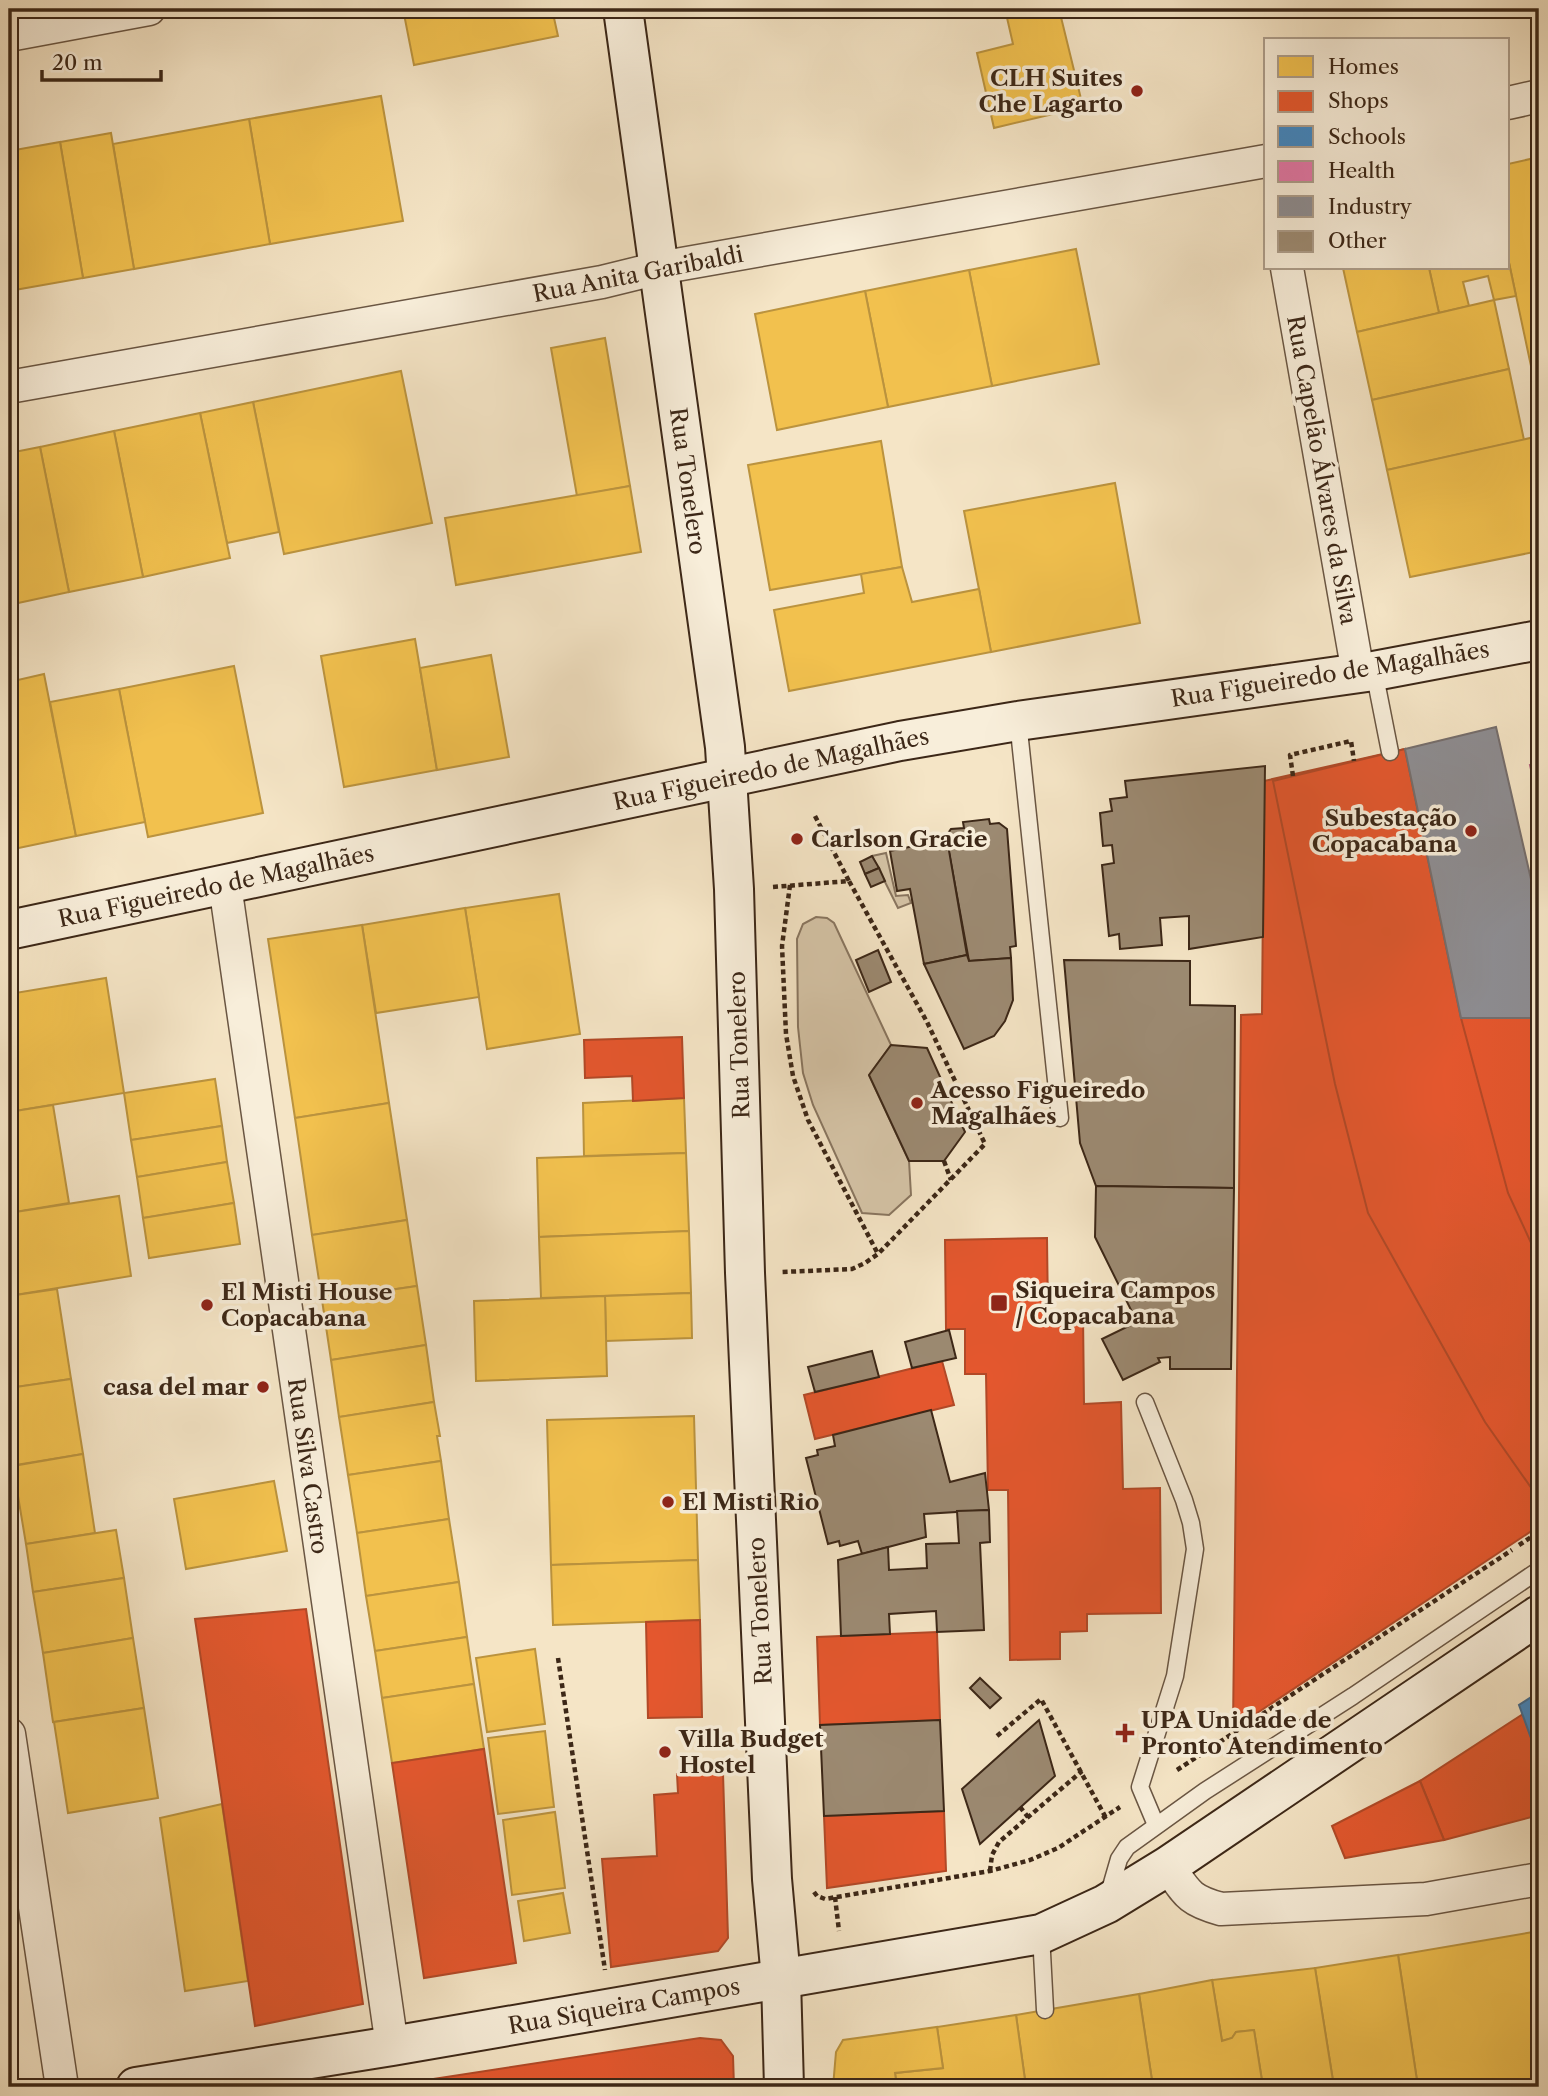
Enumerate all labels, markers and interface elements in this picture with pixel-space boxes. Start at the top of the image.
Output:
scale bar [42,38,161,82]
legend [1264,38,1510,270]
text: 20 m [52,50,103,75]
text: Homes [1328,54,1399,79]
place label: CLH Suites Che Lagarto [978,64,1123,118]
marker: CLH Suites Che Lagarto [1129,83,1145,99]
text: Shops [1328,88,1389,113]
text: Schools [1328,124,1406,149]
text: Health [1328,158,1395,183]
text: Industry [1328,194,1412,219]
text: Other [1328,228,1387,253]
street label: Rua Anita Garibaldi [530,240,746,308]
street label: Rua Capelão Álvares da Silva [1281,313,1363,628]
street label: Rua Tonelero [664,406,712,556]
street label: Rua Figueiredo de Magalhães [1169,635,1491,713]
street label: Rua Figueiredo de Magalhães [611,722,931,816]
place label: Subestação Copacabana [1312,804,1458,858]
marker: Subestação Copacabana [1463,823,1479,839]
place label: Carlson Gracie [811,825,988,853]
marker: Carlson Gracie [789,831,805,847]
street label: Rua Figueiredo de Magalhães [56,839,376,933]
street label: Rua Tonelero [722,971,756,1119]
place label: Acesso Figueiredo Magalhães [930,1076,1145,1130]
marker: Acesso Figueiredo Magalhães [909,1095,925,1111]
place label: Siqueira Campos / Copacabana [1015,1276,1216,1330]
place label: El Misti House Copacabana [221,1278,393,1332]
marker: Siqueira Campos / Copacabana [989,1293,1009,1313]
marker: El Misti House Copacabana [199,1297,215,1313]
place label: casa del mar [103,1373,250,1401]
street label: Rua Silva Castro [282,1376,334,1556]
marker: casa del mar [255,1379,271,1395]
place label: El Misti Rio [682,1488,819,1516]
marker: El Misti Rio [660,1494,676,1510]
street label: Rua Tonelero [742,1536,778,1686]
place label: UPA Unidade de Pronto Atendimento [1141,1706,1383,1760]
marker: UPA Unidade de Pronto Atendimento [1115,1723,1135,1743]
place label: Villa Budget Hostel [678,1725,824,1779]
marker: Villa Budget Hostel [657,1744,673,1760]
street label: Rua Siqueira Campos [506,1972,742,2040]

